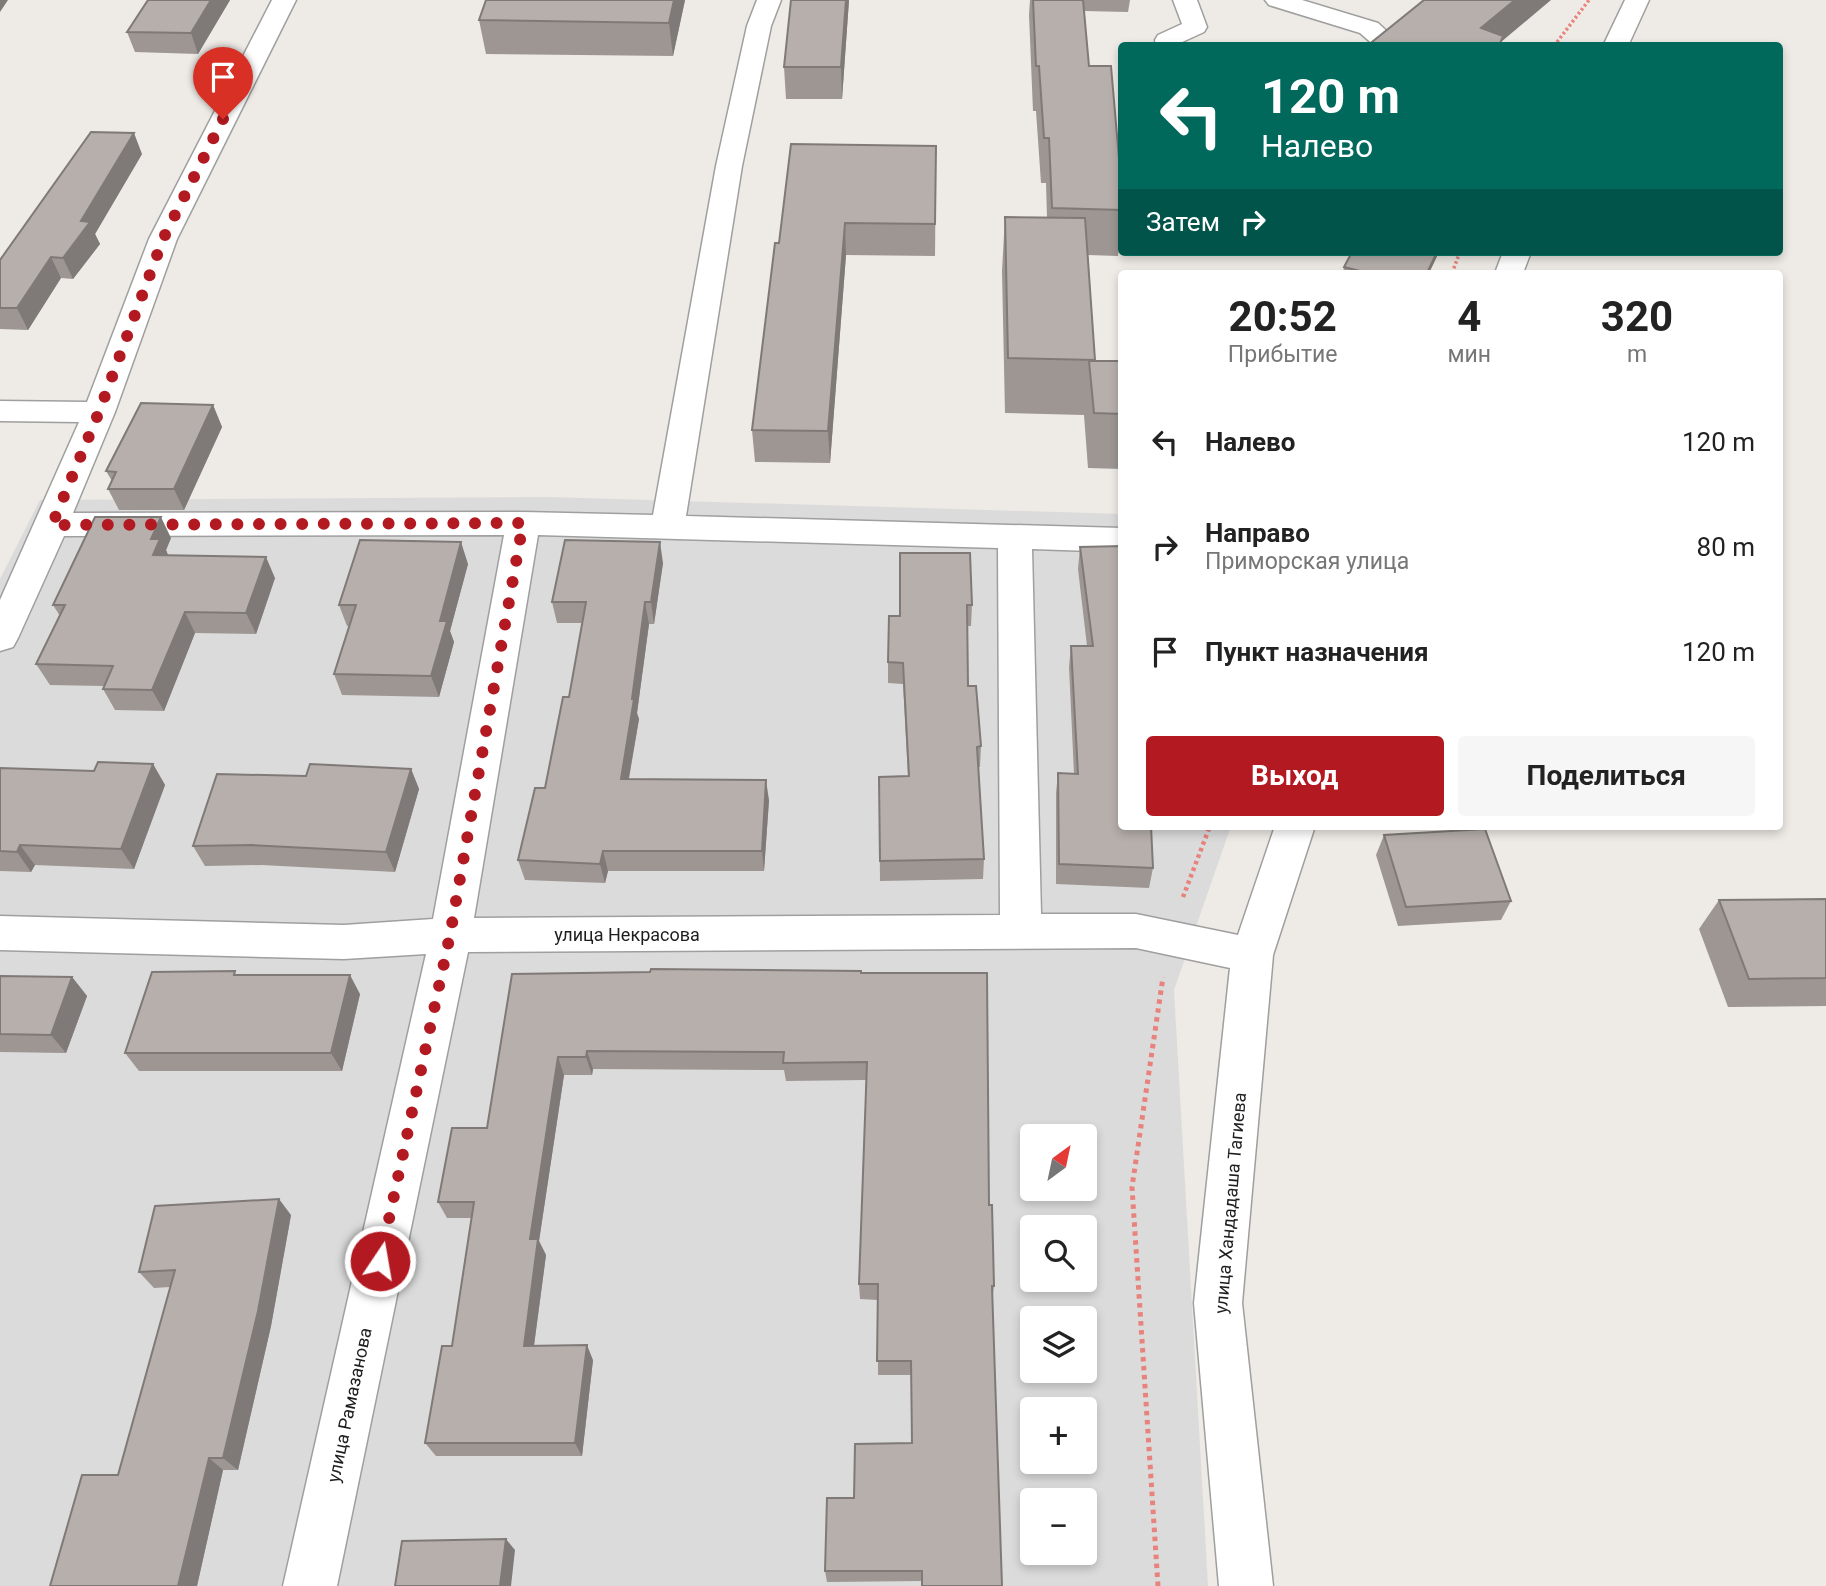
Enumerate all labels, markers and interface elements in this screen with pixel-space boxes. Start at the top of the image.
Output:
pin [193,47,253,119]
icon: arrive [204,58,242,96]
text: 120 m [1261,68,1400,125]
icon: left [1146,70,1237,161]
text: Налево [1261,127,1373,165]
icon: right [1234,203,1272,241]
text: Затем [1146,207,1220,237]
text: 20:52 [1229,292,1337,341]
text: 4 [1457,292,1481,341]
text: 320 [1601,292,1673,341]
text: Прибытие [1228,341,1338,368]
text: мин [1447,341,1491,368]
text: m [1627,341,1647,368]
icon: left [1146,423,1184,461]
text: Налево [1205,427,1295,457]
text: 120 m [1682,427,1755,457]
text: Направо [1205,518,1310,548]
icon: right [1146,528,1184,566]
text: 80 m [1697,532,1755,562]
text: Приморская улица [1205,548,1409,575]
icon: arrive [1146,633,1184,671]
text: Пункт назначения [1205,637,1429,667]
text: 120 m [1682,637,1755,667]
button: Выход [1146,736,1444,816]
button: Поделиться [1458,736,1755,816]
street label: улица Некрасова [554,924,700,945]
street label: улица Хандадаша Тагиева [1210,1091,1250,1315]
north arrow [1020,1124,1097,1200]
map controls [1020,1124,1097,1565]
button: search [1020,1215,1097,1292]
position arrow [343,1224,417,1298]
button: layers [1020,1306,1097,1383]
street label: улица Рамазанова [322,1326,376,1484]
button: + [1020,1397,1097,1474]
button: − [1020,1488,1097,1565]

